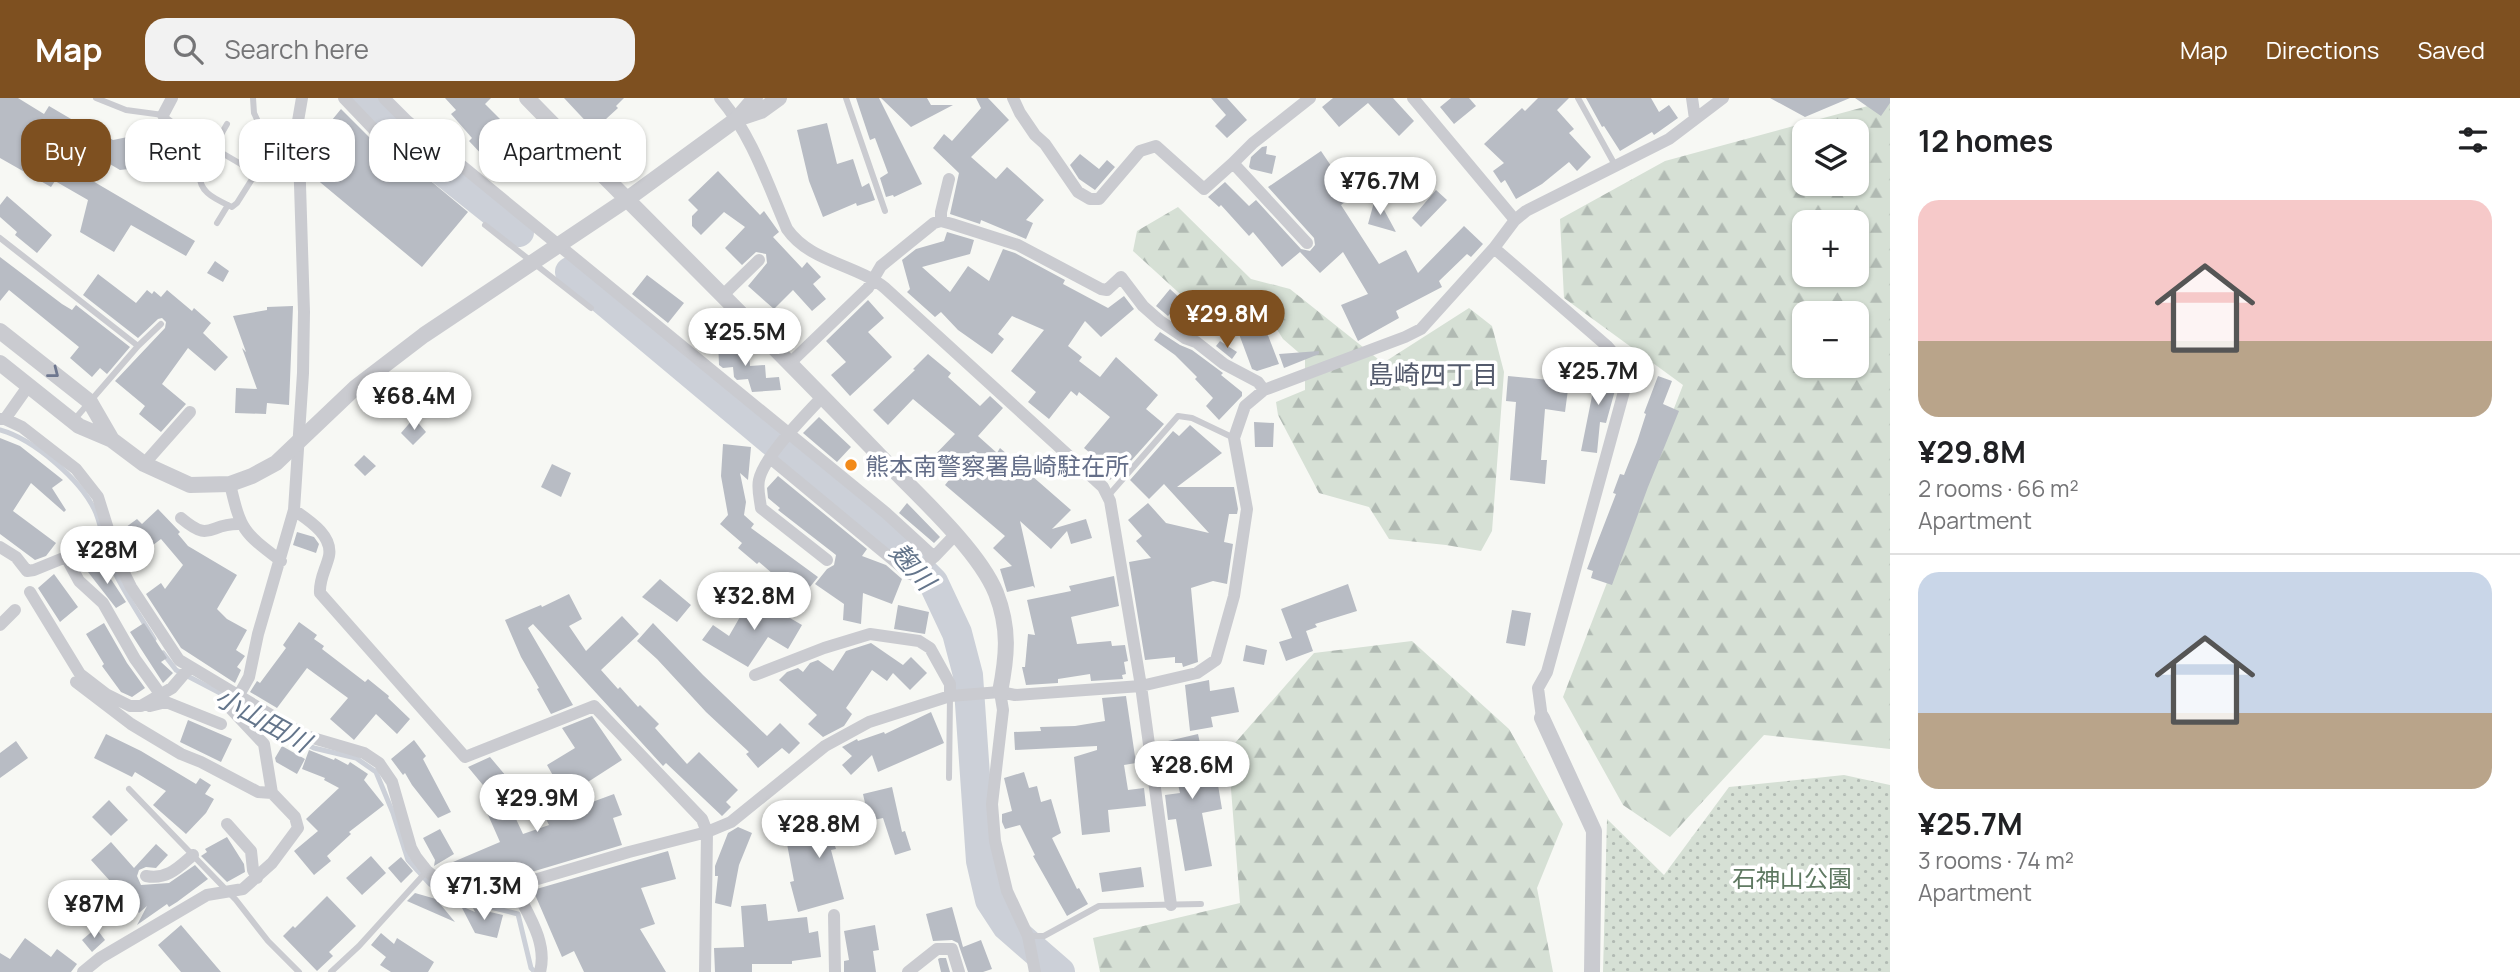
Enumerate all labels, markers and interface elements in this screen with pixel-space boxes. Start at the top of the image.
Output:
search box [145,18,635,81]
text: Map [35,27,103,72]
icon: search [169,30,207,68]
text: Search here [225,31,369,67]
text: Map [2180,33,2228,66]
text: Directions [2266,33,2379,66]
text: Saved [2417,33,2485,66]
chip: Buy [21,119,111,182]
chip: Rent [125,119,225,182]
chip: Filters [239,119,355,182]
chip: New [369,119,465,182]
chip: Apartment [479,119,646,182]
map controls [1792,119,1869,378]
button: layers [1792,119,1869,196]
text: 12 homes [1918,120,2053,161]
icon: filters [2454,121,2492,159]
pin: ¥76.7M [1323,158,1437,217]
text: ¥76.7M [1340,164,1420,196]
button: + [1792,210,1869,287]
icon: home [2142,245,2268,371]
pin: ¥29.8M [1170,290,1284,350]
text: ¥29.8M [1186,297,1268,329]
button: − [1792,301,1869,378]
pin: ¥25.5M [688,308,802,368]
text: ¥25.5M [704,315,786,347]
pin: ¥25.7M [1541,348,1655,407]
text: ¥25.7M [1558,354,1638,386]
district label: 島崎四丁目 [1368,356,1498,392]
one-way arrow [46,365,58,378]
pin: ¥68.4M [357,372,471,432]
text: ¥68.4M [372,379,456,411]
text: ¥29.8M [1918,431,2026,472]
place label: 熊本南警察署島崎駐在所 [865,449,1129,482]
marker: 熊本南警察署島崎駐在所 [843,457,859,473]
text: 2 rooms · 66 m² [1918,472,2079,504]
text: Apartment [1918,504,2032,536]
pin: ¥28M [66,526,148,586]
text: ¥28M [76,533,138,565]
water label: 麹川 [882,535,946,600]
pin: ¥32.8M [697,573,811,632]
text: ¥32.8M [713,579,795,611]
icon: home [2142,617,2268,743]
water label: 小山田川 [209,678,320,761]
pin: ¥28.6M [1135,742,1249,801]
text: ¥28.6M [1151,748,1233,780]
pin: ¥29.9M [480,774,594,834]
text: ¥29.9M [496,781,578,813]
pin: ¥28.8M [762,800,876,860]
text: ¥25.7M [1918,803,2023,844]
text: ¥28.8M [778,807,860,839]
text: 3 rooms · 74 m² [1918,844,2074,876]
park label: 石神山公園 [1732,861,1852,894]
pin: ¥71.3M [427,862,541,922]
text: ¥71.3M [446,869,522,901]
text: Apartment [1918,876,2032,908]
pin: ¥87M [53,880,135,940]
text: ¥87M [64,887,124,919]

